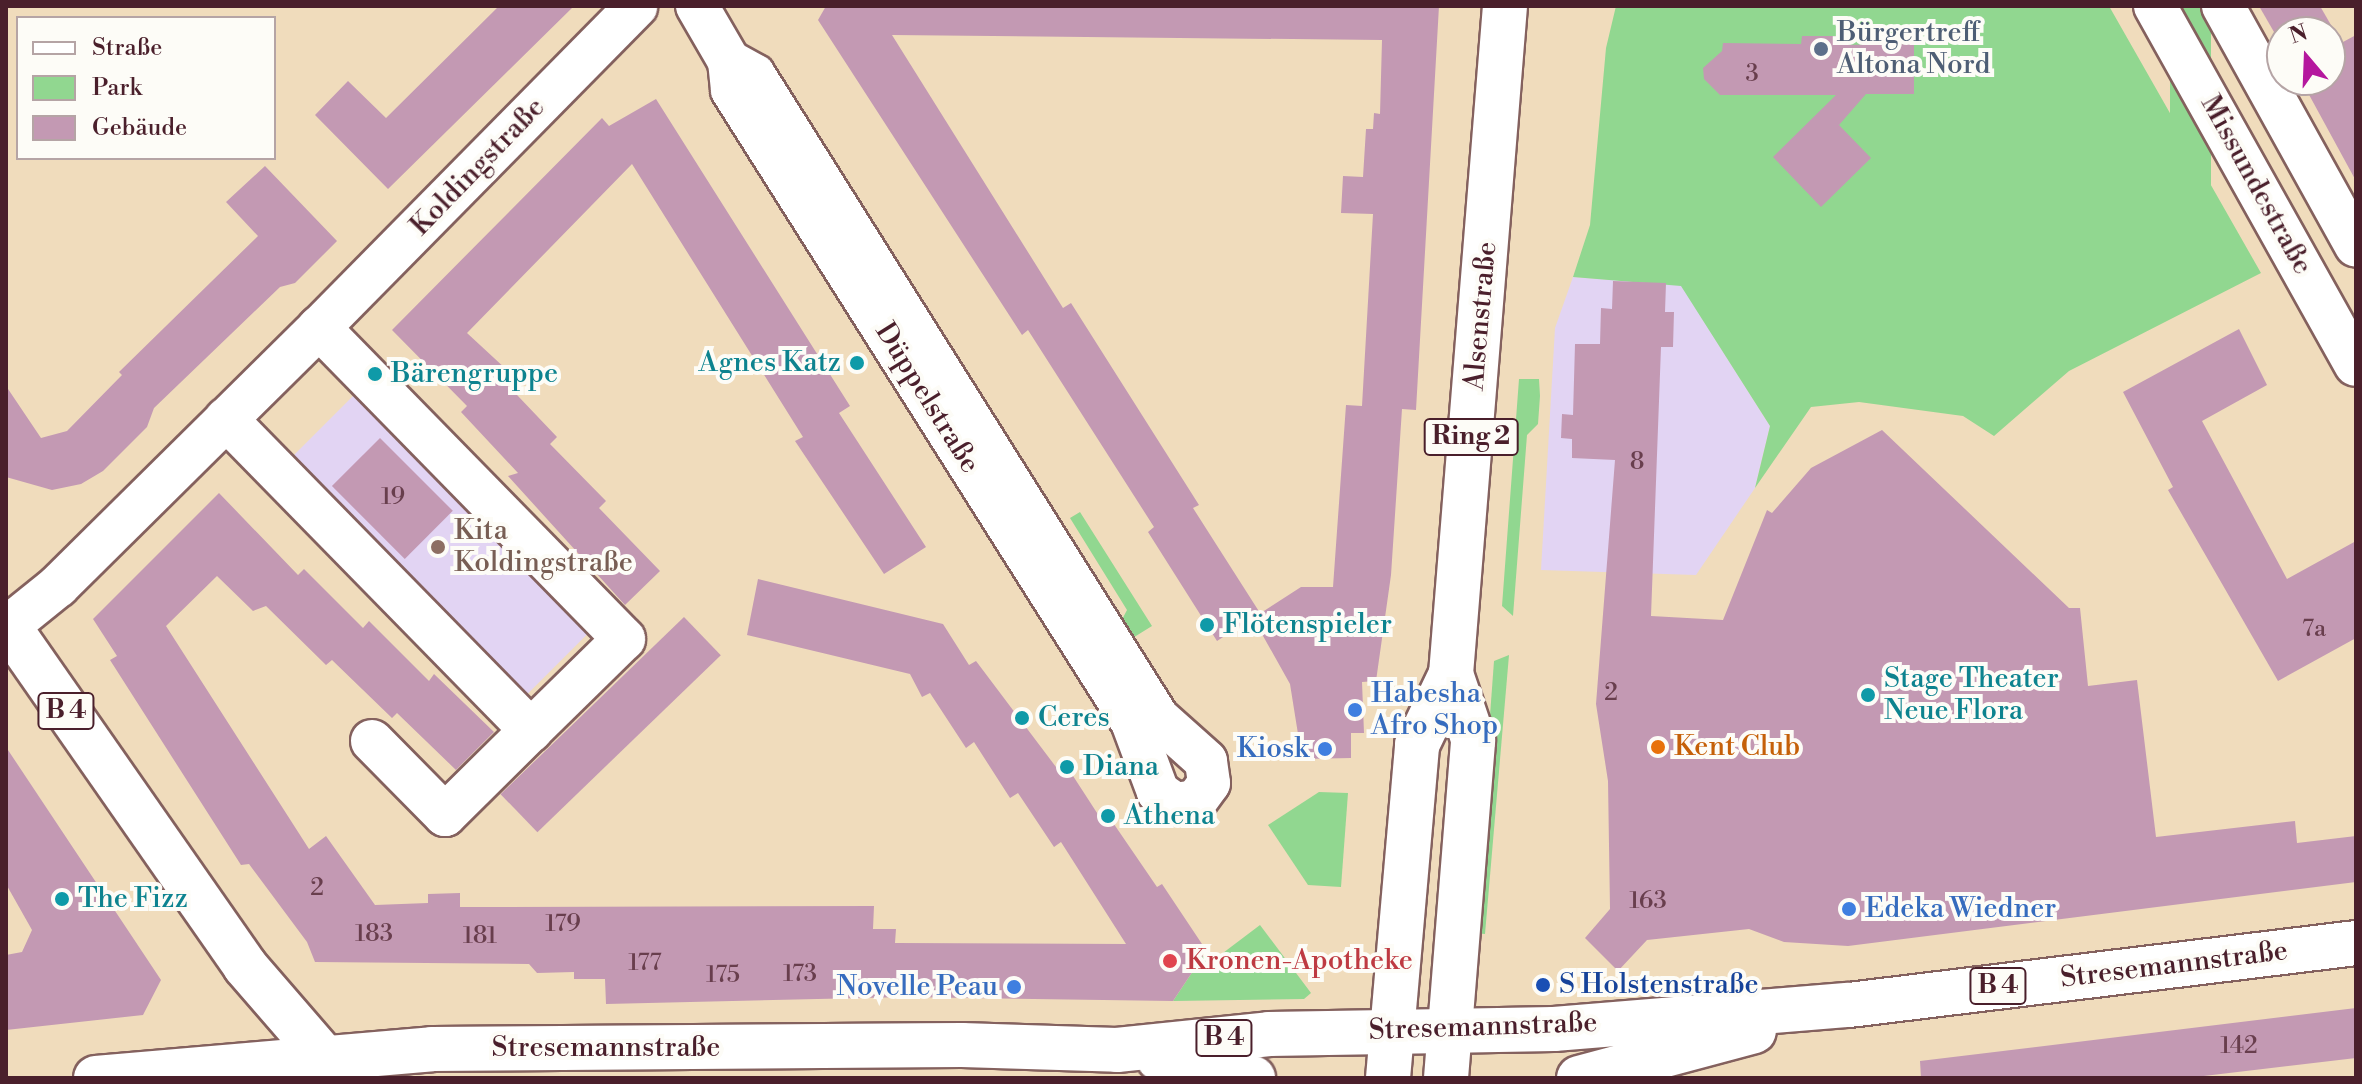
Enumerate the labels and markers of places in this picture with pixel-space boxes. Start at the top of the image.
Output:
place label: Bürgertreff Altona Nord [1837,16,1990,82]
marker: Bürgertreff Altona Nord [1812,40,1830,58]
place label: Agnes Katz [699,346,841,380]
marker: Agnes Katz [848,354,866,372]
place label: Bärengruppe [391,357,558,391]
marker: Bärengruppe [366,365,384,383]
place label: Kita Koldingstraße [454,514,633,580]
marker: Kita Koldingstraße [429,538,447,556]
place label: Flötenspieler [1223,608,1392,642]
marker: Flötenspieler [1198,616,1216,634]
place label: Stage Theater Neue Flora [1884,662,2059,728]
place label: Habesha Afro Shop [1371,677,1498,743]
marker: Stage Theater Neue Flora [1859,686,1877,704]
place label: Ceres [1038,701,1110,735]
marker: Habesha Afro Shop [1346,701,1364,719]
marker: Ceres [1013,709,1031,727]
place label: Kent Club [1674,730,1800,764]
place label: Kiosk [1237,732,1309,766]
marker: Kent Club [1649,738,1667,756]
marker: Kiosk [1316,740,1334,758]
place label: Diana [1083,750,1159,784]
marker: Diana [1058,758,1076,776]
place label: Athena [1124,799,1215,833]
marker: Athena [1099,807,1117,825]
place label: The Fizz [78,882,188,916]
marker: The Fizz [53,890,71,908]
place label: Edeka Wiedner [1865,892,2056,926]
marker: Edeka Wiedner [1840,900,1858,918]
place label: Kronen-Apotheke [1186,944,1413,978]
marker: Kronen-Apotheke [1161,952,1179,970]
place label: S Holstenstraße [1559,968,1759,1002]
place label: Novelle Peau [837,970,998,1004]
marker: S Holstenstraße [1534,976,1552,994]
marker: Novelle Peau [1005,978,1023,996]

